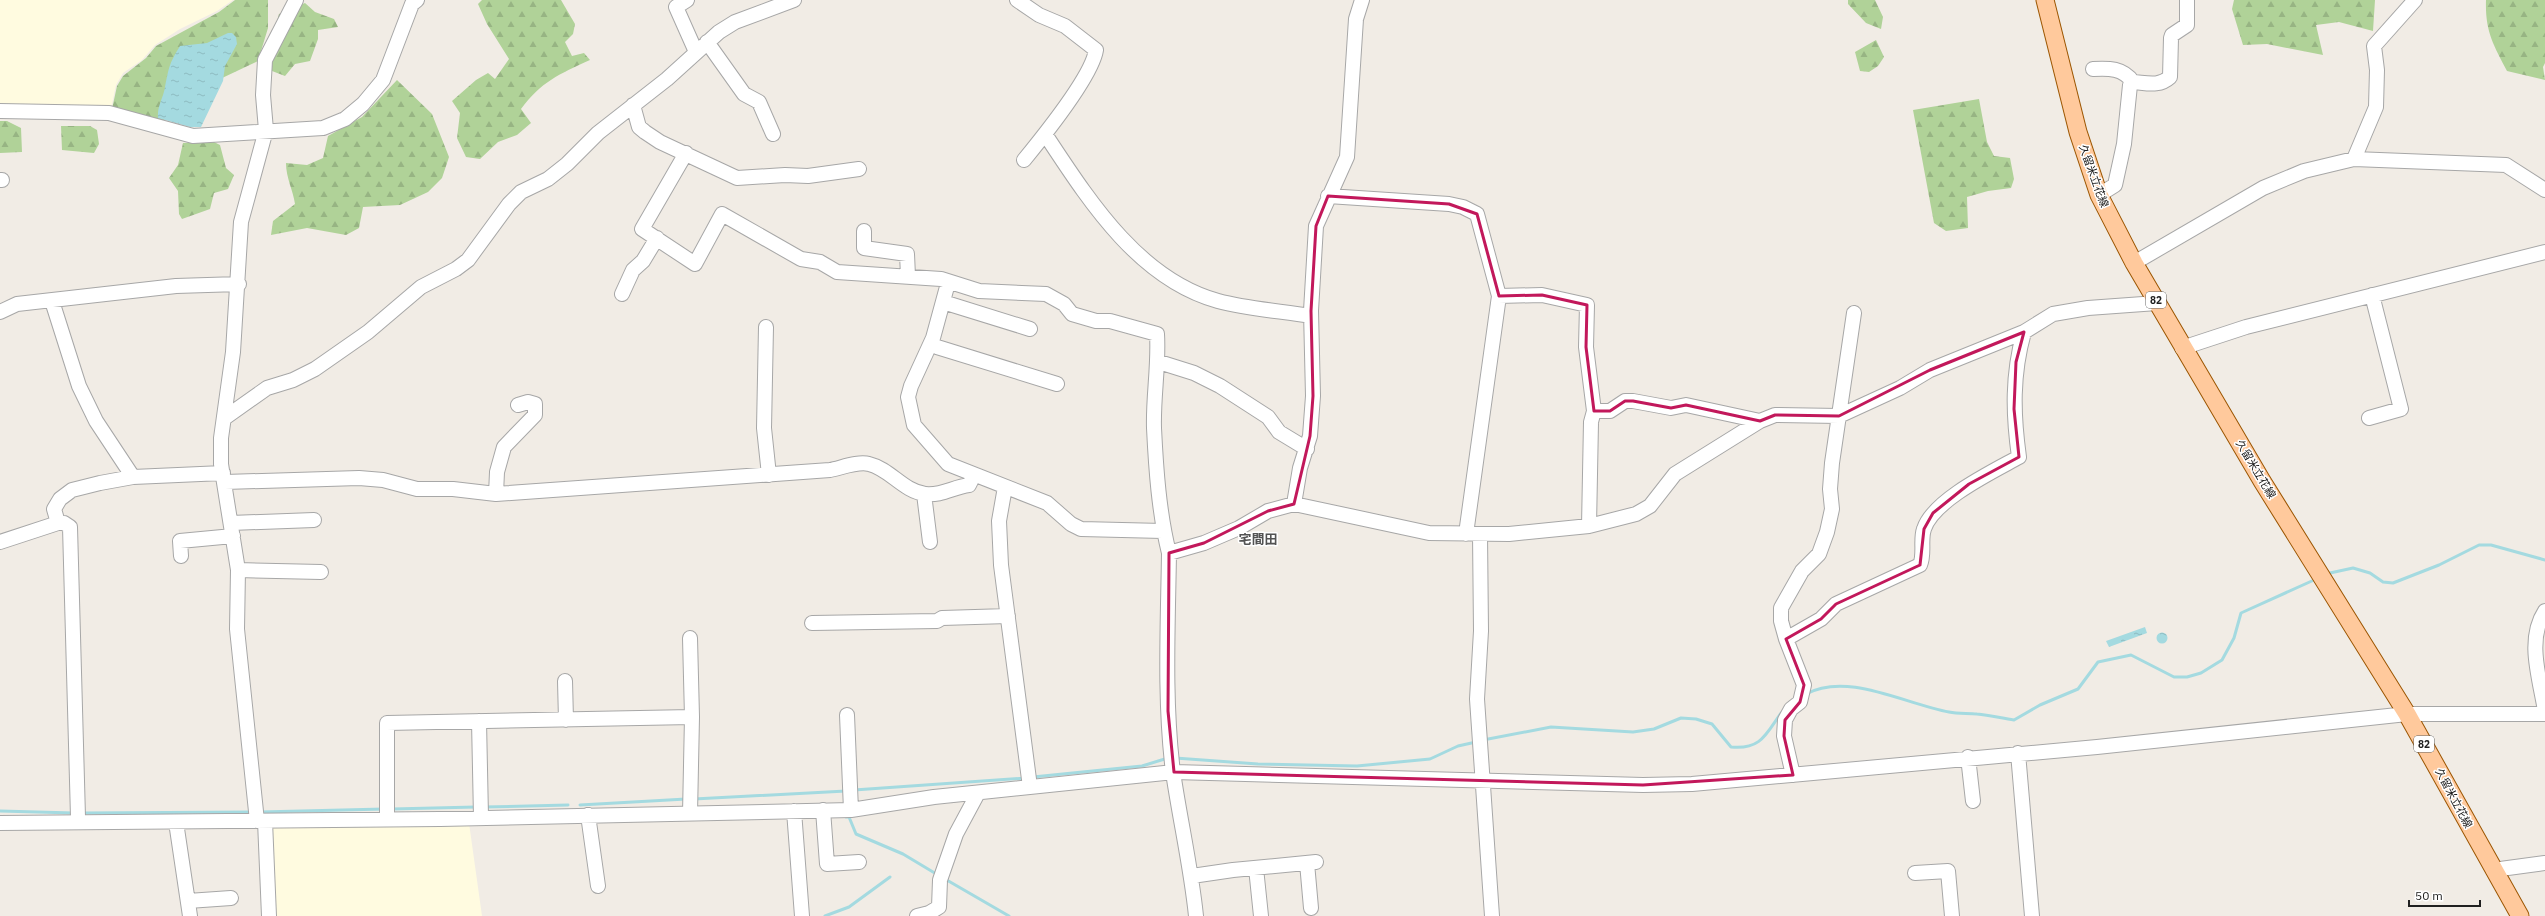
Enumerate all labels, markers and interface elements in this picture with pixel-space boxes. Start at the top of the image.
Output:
street label: 久留米立花線 [2076,143,2112,209]
road number: 82 [2146,292,2166,308]
street label: 久留米立花線 [2233,437,2279,501]
district label: 宅間田 [1238,531,1278,548]
road number: 82 [2414,736,2434,752]
street label: 久留米立花線 [2432,766,2476,830]
scale bar [2409,882,2480,908]
text: 50 m [2415,888,2443,903]

